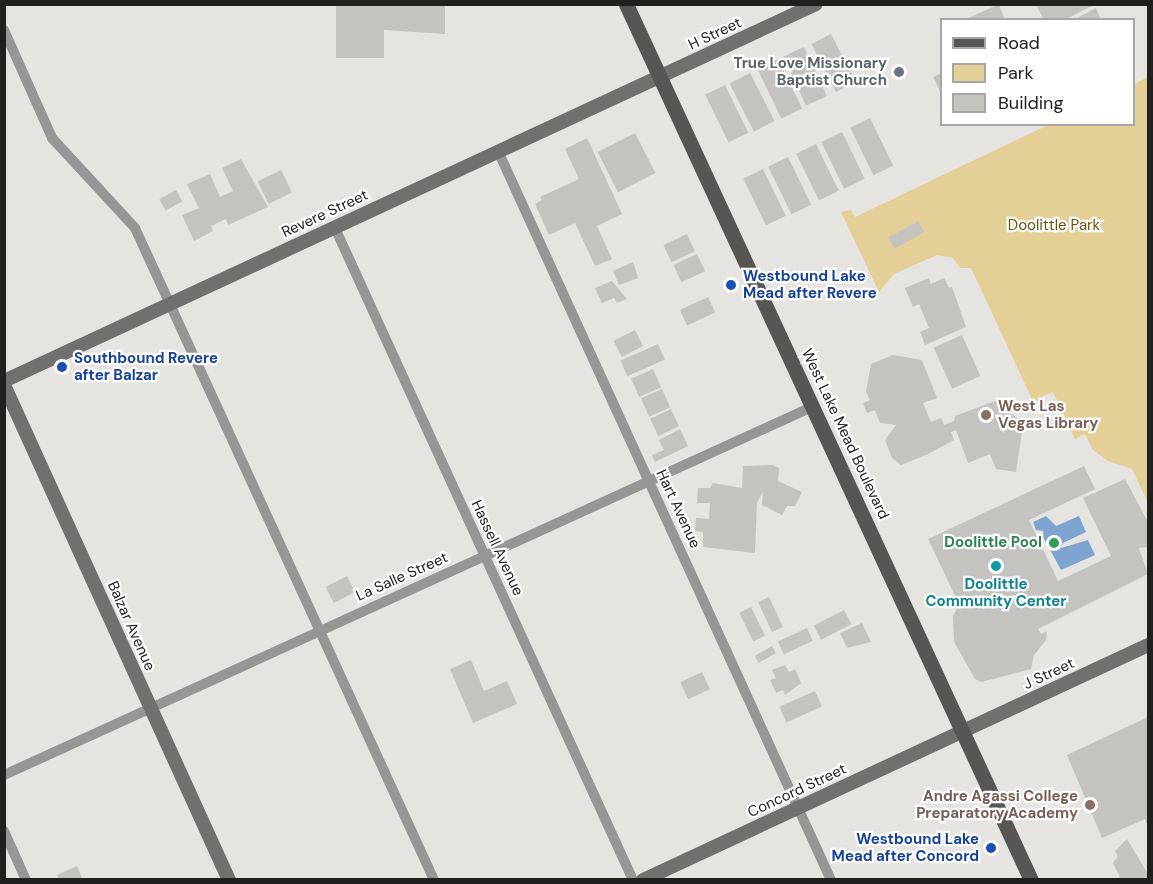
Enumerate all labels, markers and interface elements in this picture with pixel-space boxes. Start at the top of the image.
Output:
street label: H Street [685,14,745,54]
legend [940,18,1135,126]
text: Road [998,31,1040,55]
place label: True Love Missionary Baptist Church [733,54,887,89]
text: Park [998,61,1034,85]
marker: True Love Missionary Baptist Church [892,65,906,79]
text: Building [998,91,1063,115]
street label: Revere Street [279,186,371,242]
park label: Doolittle Park [1008,217,1100,235]
place label: Westbound Lake Mead after Revere [743,267,877,302]
marker: Westbound Lake Mead after Revere [724,278,738,292]
street label: West Lake Mead Boulevard [798,346,892,522]
place label: Southbound Revere after Balzar [74,349,218,384]
marker: Southbound Revere after Balzar [55,360,69,374]
place label: West Las Vegas Library [998,397,1098,432]
marker: West Las Vegas Library [979,408,993,422]
street label: Hart Avenue [652,467,704,551]
street label: Hassell Avenue [467,497,527,599]
place label: Doolittle Pool [944,534,1042,552]
marker: Doolittle Pool [1047,536,1061,550]
street label: La Salle Street [353,549,451,605]
marker: Doolittle Community Center [989,559,1003,573]
place label: Doolittle Community Center [926,575,1066,610]
street label: Balzar Avenue [103,578,159,674]
street label: J Street [1021,654,1077,694]
street label: Concord Street [745,760,849,822]
place label: Andre Agassi College Preparatory Academy [916,787,1078,822]
marker: Andre Agassi College Preparatory Academy [1083,798,1097,812]
place label: Westbound Lake Mead after Concord [832,830,979,865]
marker: Westbound Lake Mead after Concord [984,841,998,855]

